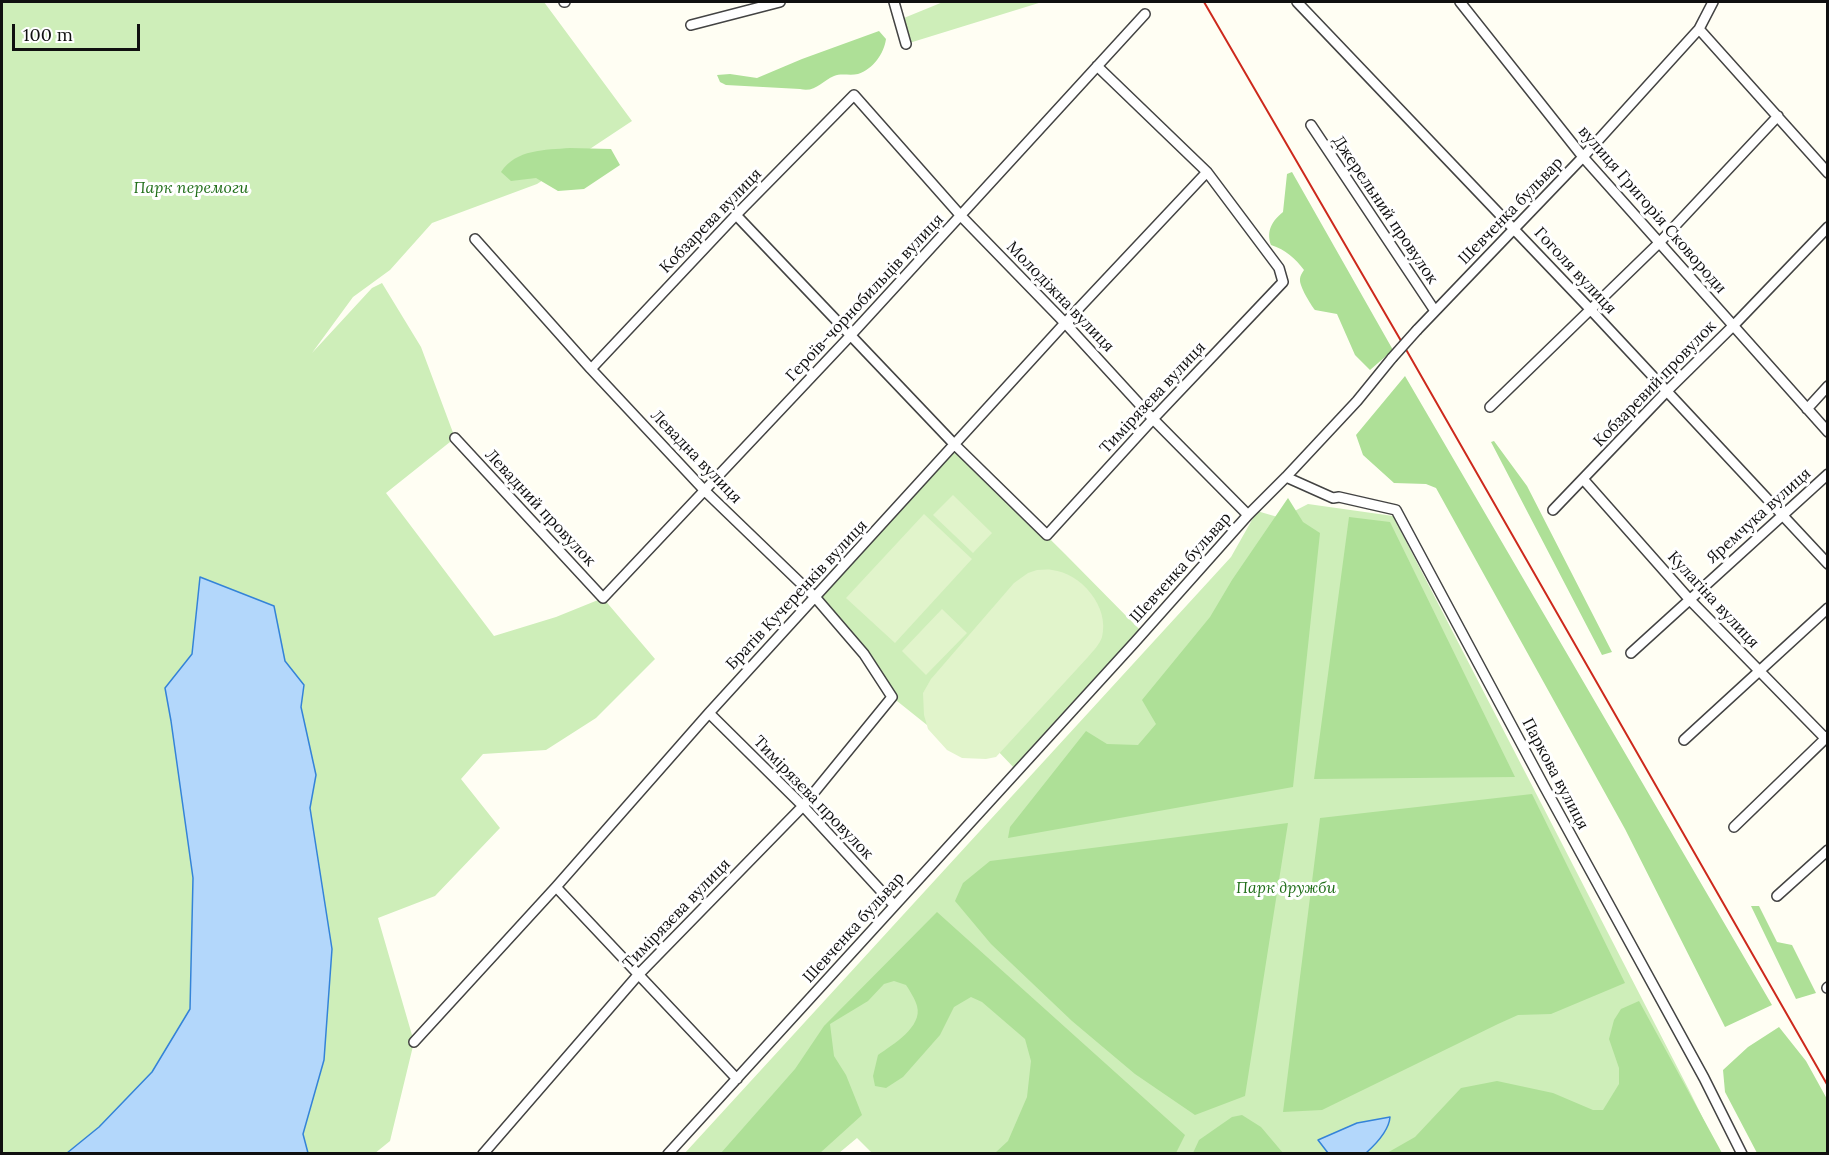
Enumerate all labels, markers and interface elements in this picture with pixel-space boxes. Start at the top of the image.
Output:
scale bar [15,12,142,50]
text: 100 m [23,23,73,46]
street label: вулиця Григорія Сковороди [1574,122,1730,298]
street label: Джерельний провулок [1328,132,1442,288]
street label: Шевченка бульвар [1455,153,1567,269]
street label: Кобзарева вулиця [656,165,766,277]
park label: Парк перемоги [134,178,248,198]
street label: Героїв-чорнобильців вулиця [782,210,948,386]
street label: Гоголя вулиця [1530,224,1620,318]
street label: Молодіжна вулиця [1002,238,1118,356]
street label: Кобзаревий провулок [1590,317,1720,451]
street label: Тимірязєва вулиця [1096,338,1210,458]
street label: Левадна вулиця [646,406,746,508]
street label: Левадний провулок [481,446,599,570]
street label: Яремчука вулиця [1703,464,1815,568]
street label: Шевченка бульвар [1126,509,1236,627]
street label: Братів Кучеренків вулиця [723,516,871,674]
street label: Кулагіна вулиця [1663,548,1763,652]
street label: Паркова вулиця [1518,715,1592,833]
street label: Тимірязєва провулок [749,732,877,864]
street label: Тимірязєва вулиця [619,855,735,973]
street label: Шевченка бульвар [799,869,909,987]
park label: Парк дружби [1236,878,1336,898]

